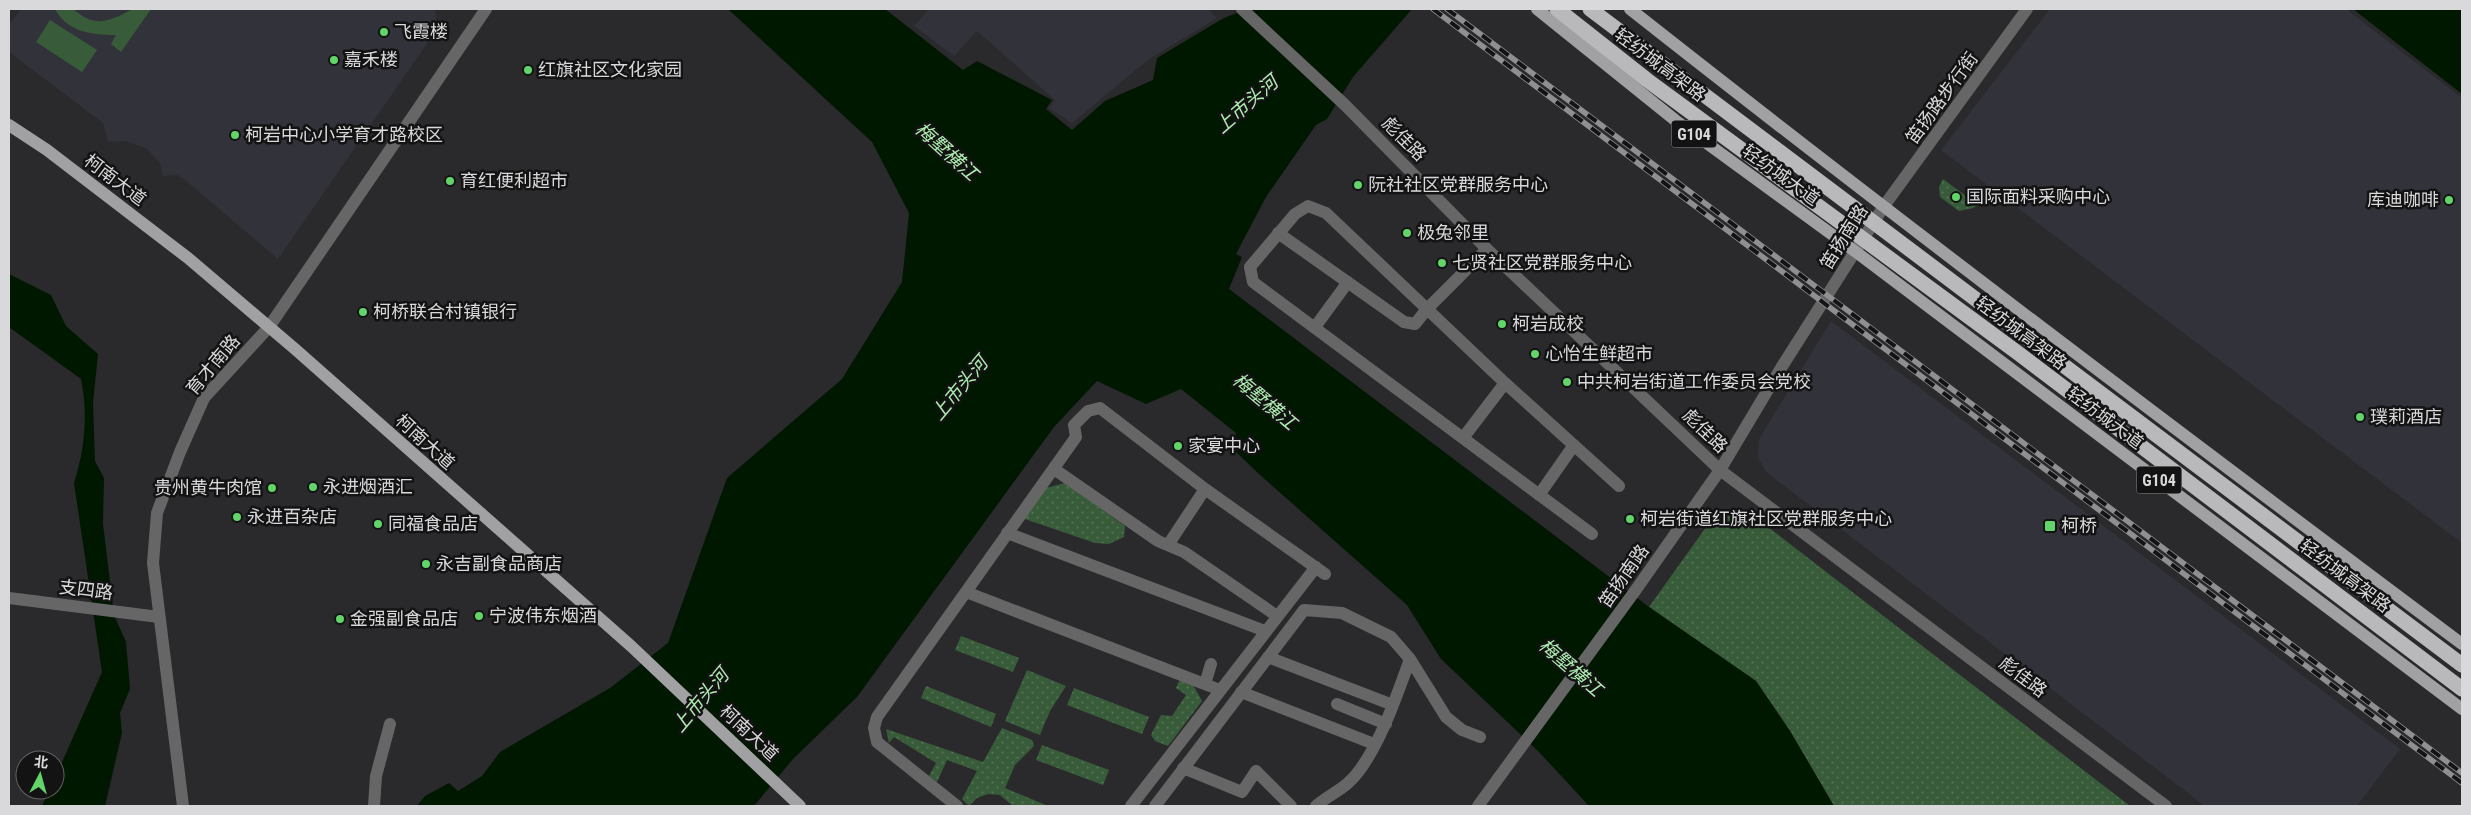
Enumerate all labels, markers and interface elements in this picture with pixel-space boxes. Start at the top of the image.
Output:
place label: 飞霞楼 [394,21,448,42]
street label: 轻纺城高架路 [1611,24,1710,105]
marker: 飞霞楼 [378,26,390,38]
street label: 笛扬路步行街 [1901,48,1982,148]
place label: 嘉禾楼 [344,49,398,70]
marker: 嘉禾楼 [328,54,340,66]
place label: 红旗社区文化家园 [538,59,682,80]
marker: 红旗社区文化家园 [522,64,534,76]
water label: 上市头河 [1210,68,1286,138]
street label: 彪佳路 [1378,112,1431,165]
water label: 梅墅横江 [911,117,984,187]
road number: G104 [1672,120,1716,148]
place label: 柯岩中心小学育才路校区 [245,124,443,145]
marker: 柯岩中心小学育才路校区 [229,129,241,141]
street label: 轻纺城大道 [1739,140,1824,210]
street label: 柯南大道 [80,150,150,210]
place label: 育红便利超市 [460,170,568,191]
place label: 阮社社区党群服务中心 [1368,174,1548,195]
marker: 育红便利超市 [444,175,456,187]
marker: 阮社社区党群服务中心 [1352,179,1364,191]
place label: 国际面料采购中心 [1966,186,2110,207]
place label: 库迪咖啡 [2367,189,2439,210]
marker: 国际面料采购中心 [1950,191,1962,203]
marker: 库迪咖啡 [2443,194,2455,206]
street label: 笛扬南路 [1816,201,1872,273]
place label: 极兔邻里 [1417,222,1489,243]
marker: 极兔邻里 [1401,227,1413,239]
place label: 七贤社区党群服务中心 [1452,252,1632,273]
marker: 七贤社区党群服务中心 [1436,257,1448,269]
street label: 轻纺城高架路 [1972,292,2071,373]
place label: 柯桥联合村镇银行 [373,301,517,322]
marker: 柯桥联合村镇银行 [357,306,369,318]
place label: 柯岩成校 [1512,313,1584,334]
marker: 柯岩成校 [1496,318,1508,330]
street label: 育才南路 [181,330,244,399]
place label: 心怡生鲜超市 [1545,343,1653,364]
marker: 心怡生鲜超市 [1529,348,1541,360]
water label: 上市头河 [926,349,995,425]
water label: 梅墅横江 [1228,368,1303,436]
place label: 中共柯岩街道工作委员会党校 [1577,371,1811,392]
marker: 中共柯岩街道工作委员会党校 [1561,376,1573,388]
street label: 轻纺城大道 [2063,382,2148,453]
street label: 彪佳路 [1679,404,1732,457]
place label: 璞莉酒店 [2370,406,2442,427]
street label: 柯南大道 [392,410,459,474]
marker: 璞莉酒店 [2354,411,2366,423]
place label: 家宴中心 [1188,435,1260,456]
marker: 家宴中心 [1172,440,1184,452]
road number: G104 [2136,466,2182,494]
place label: 永进烟酒汇 [323,476,413,497]
place label: 贵州黄牛肉馆 [154,477,262,498]
marker: 永进烟酒汇 [307,481,319,493]
marker: 贵州黄牛肉馆 [266,482,278,494]
place label: 永进百杂店 [247,506,337,527]
place label: 柯岩街道红旗社区党群服务中心 [1640,508,1892,529]
marker: 永进百杂店 [231,511,243,523]
place label: 同福食品店 [388,513,478,534]
marker: 柯岩街道红旗社区党群服务中心 [1624,513,1636,525]
place label: 柯桥 [2061,515,2097,536]
marker: 同福食品店 [372,518,384,530]
marker: 柯桥 [2043,519,2057,533]
street label: 轻纺城高架路 [2296,535,2395,616]
street label: 笛扬南路 [1594,540,1653,611]
place label: 永吉副食品商店 [436,553,562,574]
marker: 永吉副食品商店 [420,558,432,570]
street label: 支四路 [58,576,114,603]
place label: 宁波伟东烟酒 [489,605,597,626]
place label: 金强副食品店 [350,608,458,629]
marker: 宁波伟东烟酒 [473,610,485,622]
marker: 金强副食品店 [334,613,346,625]
water label: 梅墅横江 [1534,634,1608,702]
street label: 彪佳路 [1995,652,2051,701]
water label: 上市头河 [667,661,736,737]
street label: 柯南大道 [716,700,783,765]
north arrow [15,750,65,800]
text: 北 [34,753,49,771]

